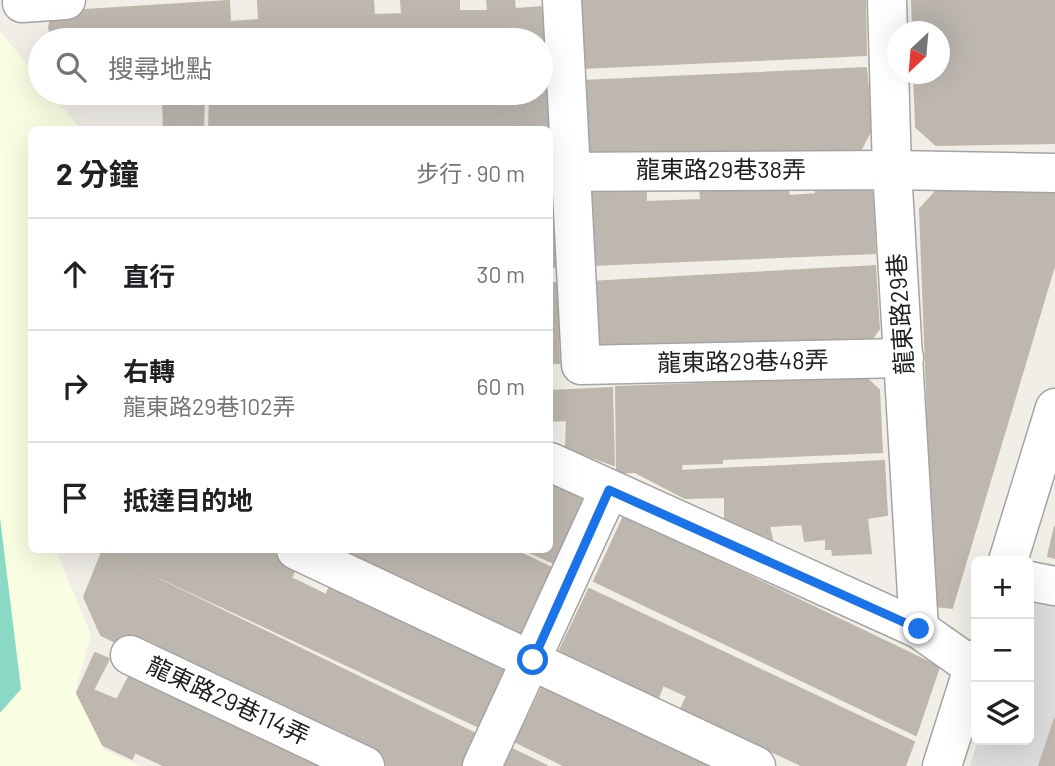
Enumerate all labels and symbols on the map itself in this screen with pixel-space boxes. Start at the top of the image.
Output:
north arrow [887,21,950,84]
street label: 龍東路29巷38弄 [636,154,806,183]
street label: 龍東路29巷 [881,253,918,376]
street label: 龍東路29巷48弄 [657,345,829,376]
route end [903,613,934,644]
route start [517,644,548,675]
street label: 龍東路29巷114弄 [143,649,314,750]

